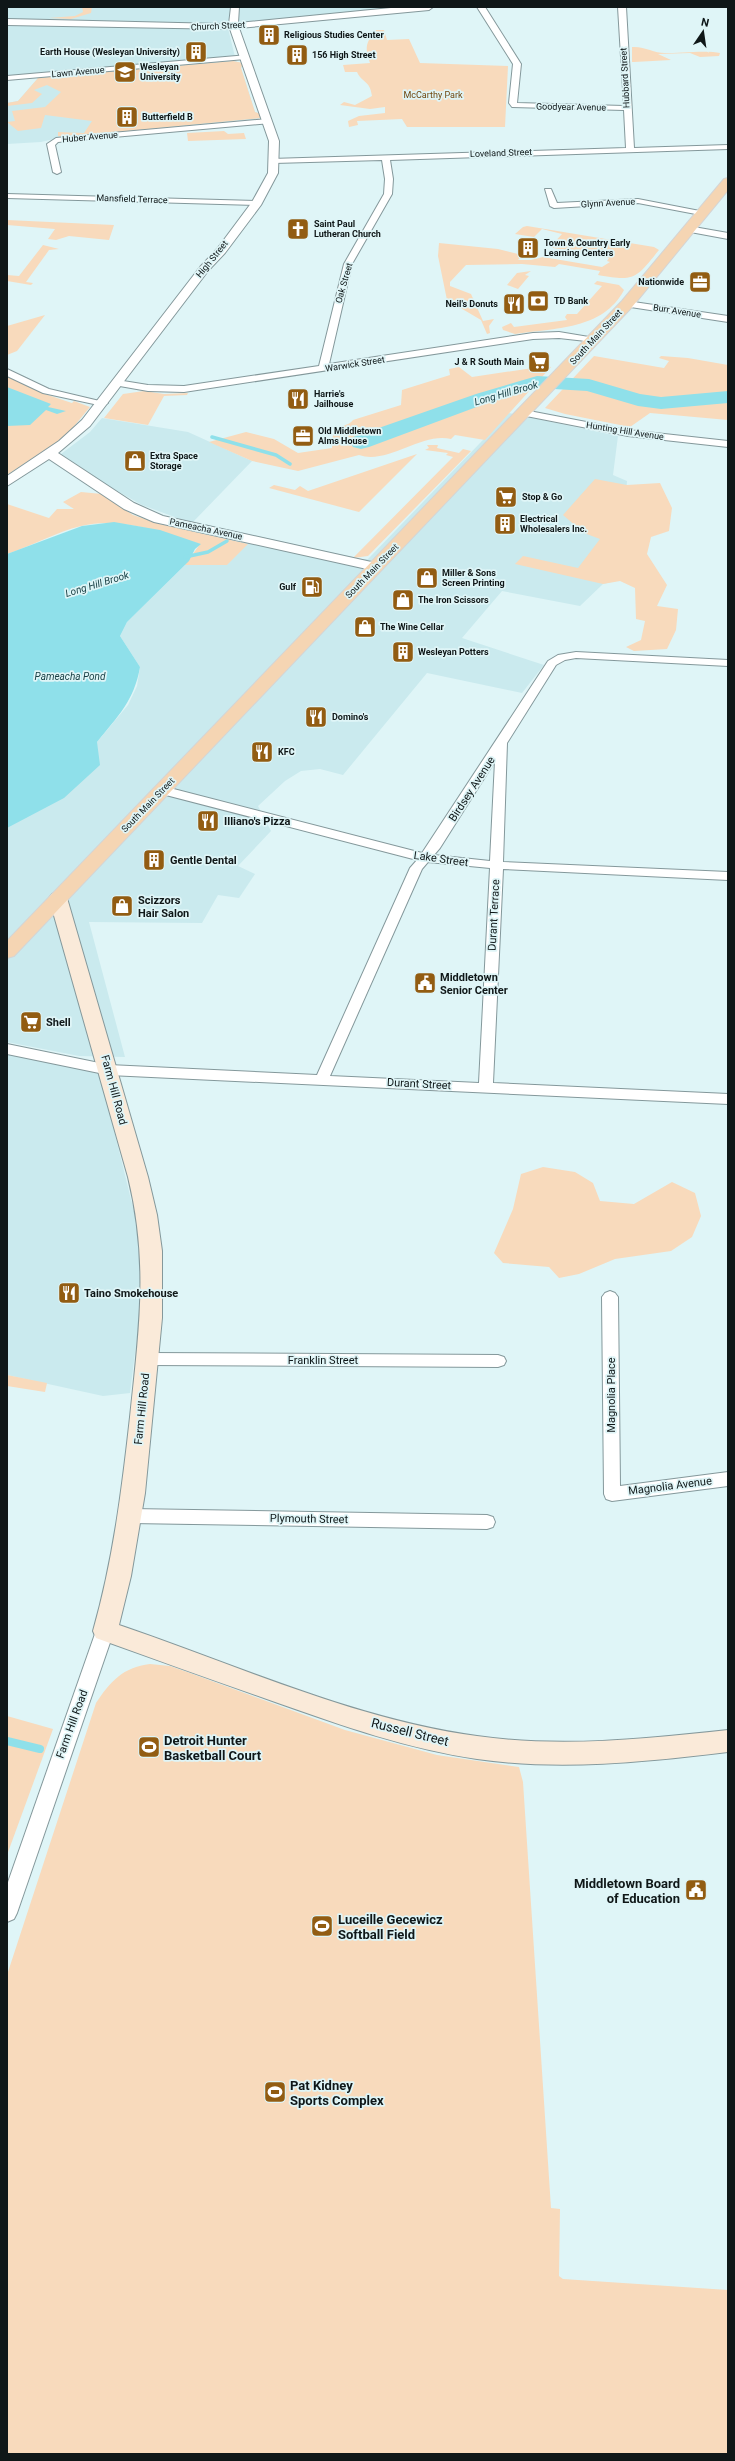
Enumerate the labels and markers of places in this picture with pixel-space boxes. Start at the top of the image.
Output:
building icon: Religious Studies Center [256,22,282,48]
place label: Religious Studies Center [284,30,384,40]
building icon: Earth House (Wesleyan University) [183,39,209,65]
building icon: 156 High Street [284,42,310,68]
place label: Earth House (Wesleyan University) [40,47,180,58]
place label: 156 High Street [312,50,375,60]
school or university icon: Wesleyan University [112,59,138,85]
place label: Wesleyan University [140,62,181,82]
building icon: Butterfield B [114,104,140,130]
place label: Butterfield B [142,112,193,122]
church icon: Saint Paul Lutheran Church [285,216,311,242]
place label: Saint Paul Lutheran Church [314,219,381,239]
building icon: Town & Country Early Learning Centers [515,235,541,261]
place label: Town & Country Early Learning Centers [544,238,631,258]
office icon: Nationwide [687,269,713,295]
place label: Nationwide [638,277,684,287]
bank icon: TD Bank [525,288,551,314]
restaurant icon: Neil's Donuts [501,291,527,317]
place label: TD Bank [554,296,588,306]
place label: Neil's Donuts [445,299,498,309]
supermarket icon: J & R South Main [526,349,552,375]
place label: J & R South Main [454,357,524,367]
restaurant icon: Harrie's Jailhouse [285,386,311,412]
place label: Harrie's Jailhouse [314,389,353,409]
office icon: Old Middletown Alms House [290,423,316,449]
place label: Old Middletown Alms House [318,426,381,446]
shop icon: Extra Space Storage [122,448,148,474]
place label: Extra Space Storage [150,451,198,471]
supermarket icon: Stop & Go [493,484,519,510]
place label: Stop & Go [522,492,562,502]
building icon: Electrical Wholesalers Inc. [492,511,518,537]
place label: Electrical Wholesalers Inc. [520,514,587,534]
shop icon: Miller & Sons Screen Printing [414,565,440,591]
place label: Miller & Sons Screen Printing [442,568,505,588]
fuel station icon: Gulf [299,574,325,600]
place label: Gulf [279,582,297,592]
shop icon: The Iron Scissors [390,587,416,613]
place label: The Iron Scissors [418,595,489,605]
shop icon: The Wine Cellar [352,614,378,640]
place label: The Wine Cellar [380,622,444,632]
building icon: Wesleyan Potters [390,639,416,665]
place label: Wesleyan Potters [418,647,489,657]
restaurant icon: Domino's [303,704,329,730]
place label: Domino's [332,712,369,722]
restaurant icon: KFC [249,739,275,765]
place label: KFC [278,747,295,757]
restaurant icon: Illiano's Pizza [195,808,221,834]
place label: Illiano's Pizza [224,815,291,828]
building icon: Gentle Dental [141,847,167,873]
place label: Gentle Dental [170,854,237,867]
shop icon: Scizzors Hair Salon [109,893,135,919]
place label: Scizzors Hair Salon [138,894,189,920]
public building icon: Middletown Senior Center [412,970,438,996]
place label: Middletown Senior Center [440,971,508,997]
supermarket icon: Shell [18,1009,44,1035]
place label: Shell [46,1016,71,1029]
restaurant icon: Taino Smokehouse [56,1280,82,1306]
place label: Taino Smokehouse [84,1287,178,1300]
place label: Detroit Hunter Basketball Court [164,1733,262,1763]
sports icon: Detroit Hunter Basketball Court [136,1734,162,1760]
place label: Middletown Board of Education [574,1876,680,1906]
public building icon: Middletown Board of Education [683,1877,709,1903]
place label: Luceille Gecewicz Softball Field [338,1912,443,1942]
sports icon: Luceille Gecewicz Softball Field [309,1913,335,1939]
place label: Pat Kidney Sports Complex [290,2078,384,2108]
sports icon: Pat Kidney Sports Complex [262,2079,288,2105]

